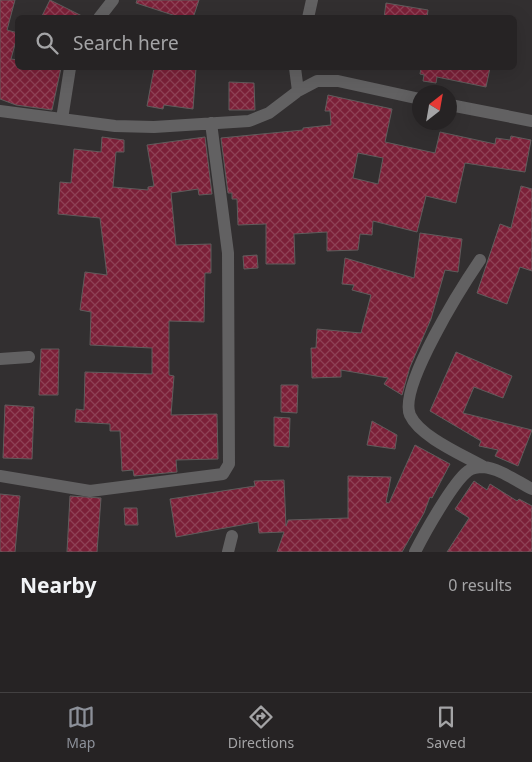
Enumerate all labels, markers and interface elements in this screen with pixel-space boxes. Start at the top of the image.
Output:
search box [15,15,517,70]
icon: search [33,29,61,57]
text: Search here [73,30,179,56]
north arrow [412,85,457,130]
text: Nearby [20,571,96,599]
text: 0 results [448,574,512,596]
tab: Map [66,703,95,752]
tab: Directions [228,703,294,752]
tab: Saved [427,703,466,752]

